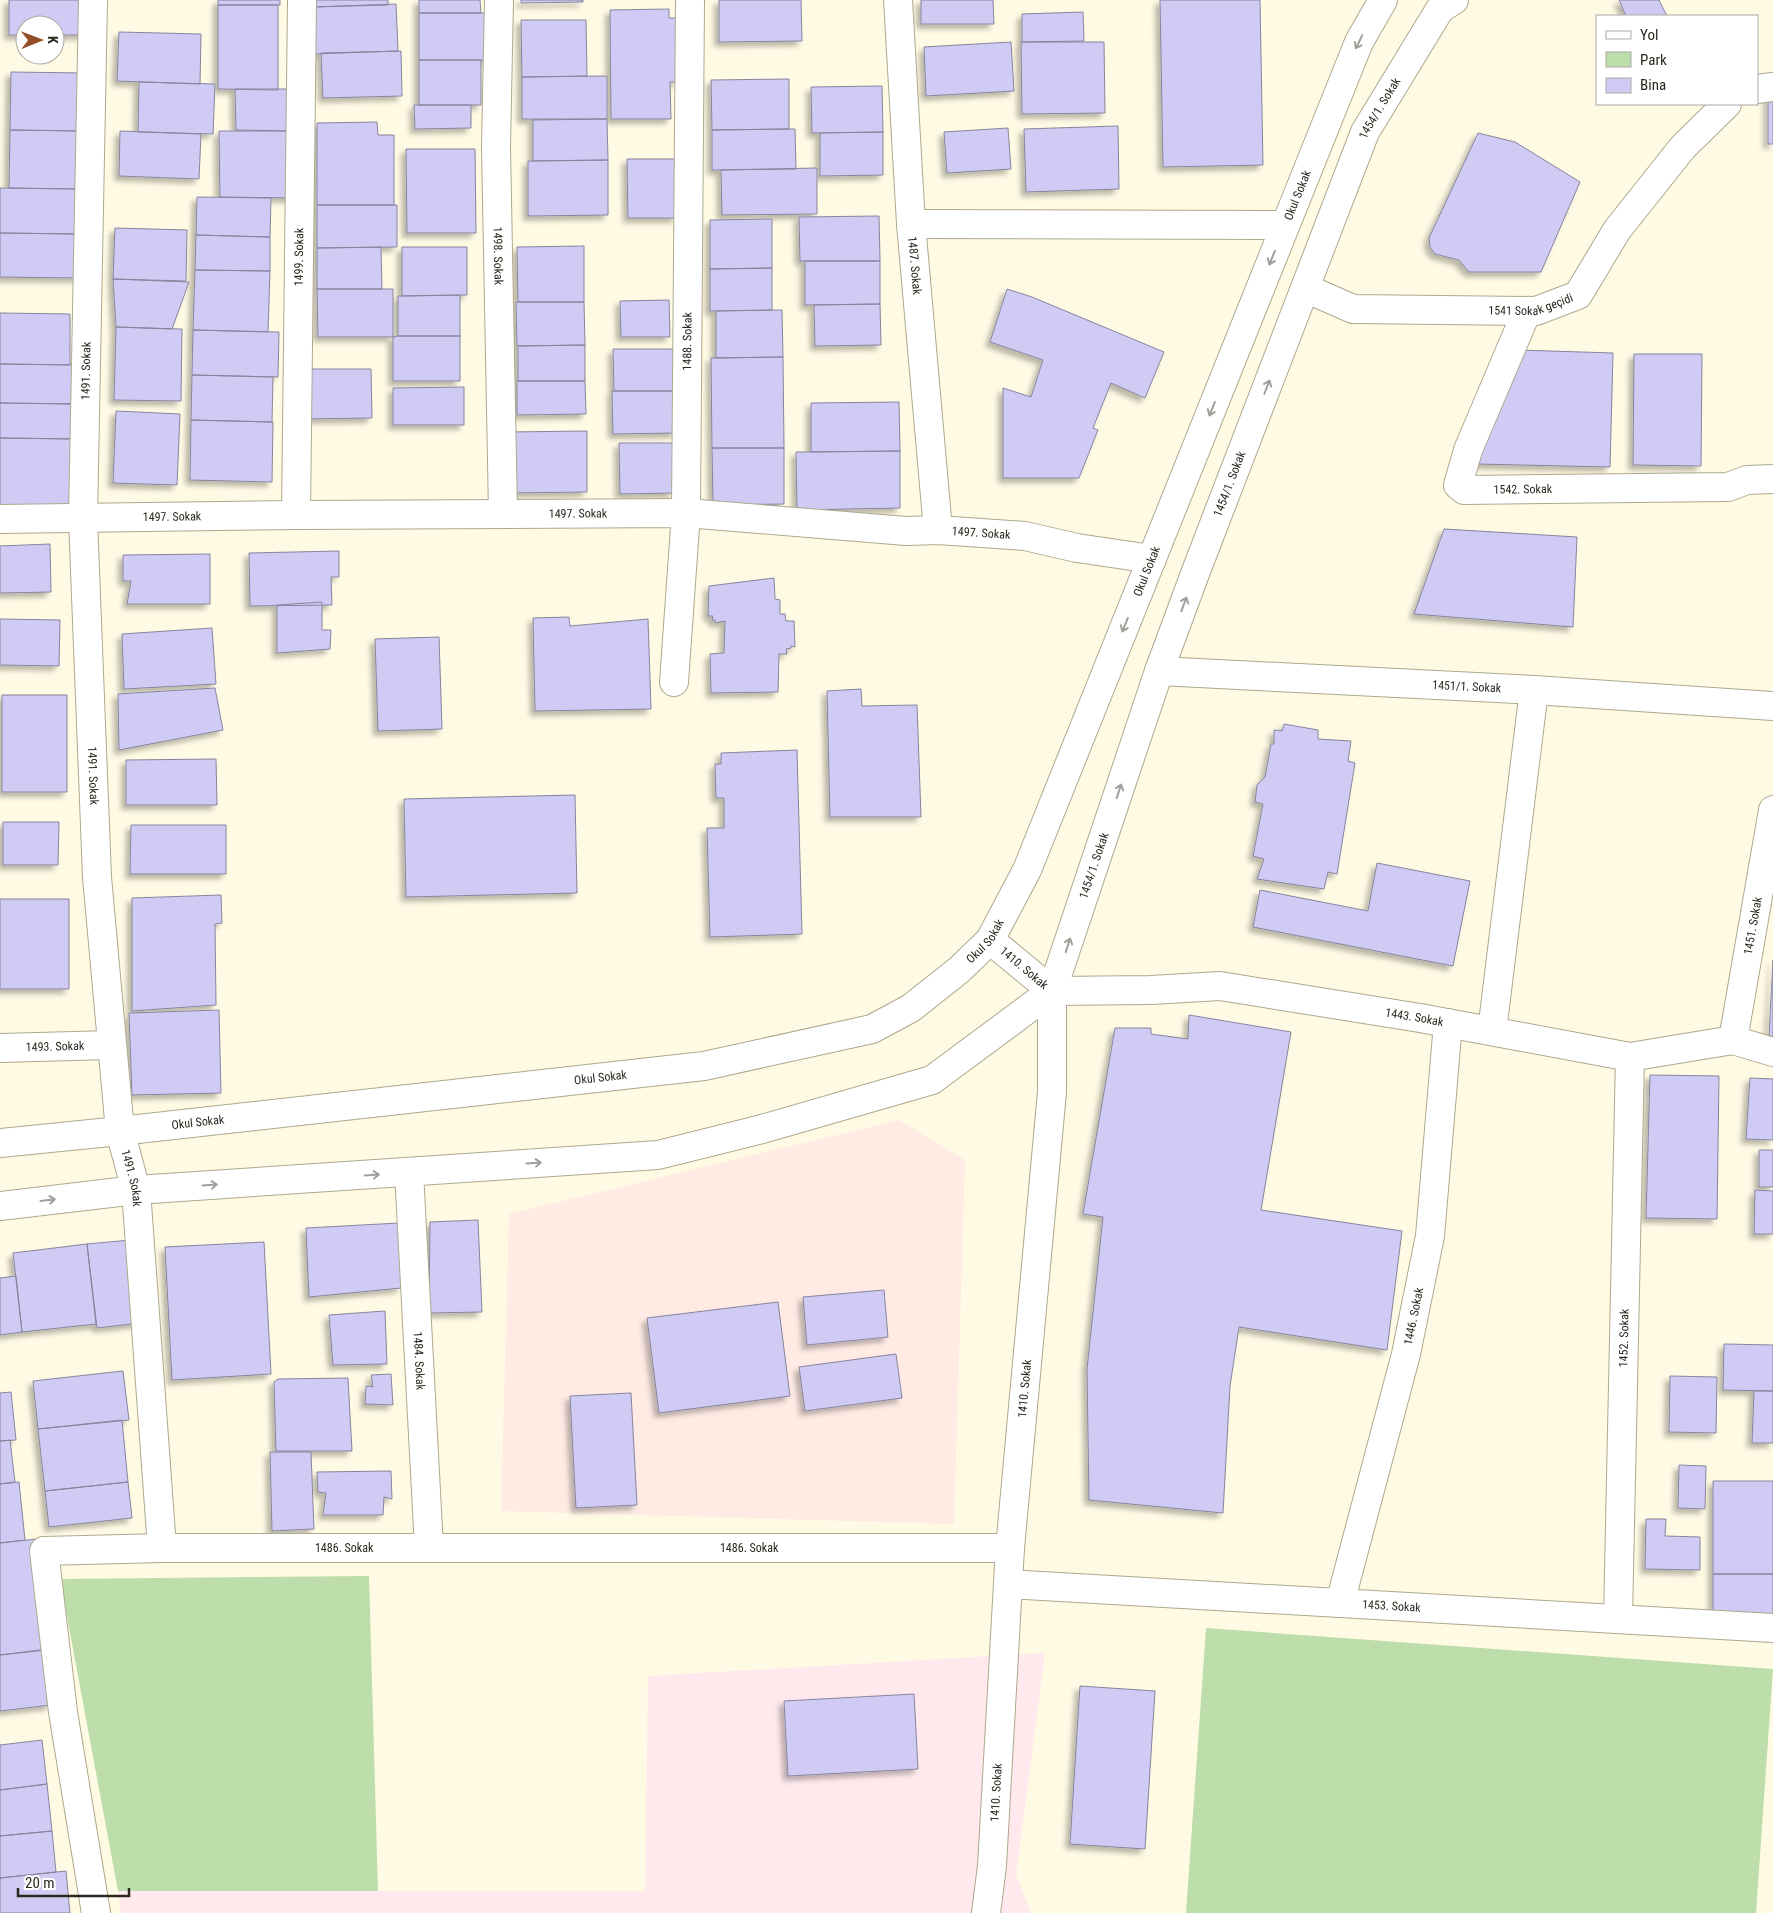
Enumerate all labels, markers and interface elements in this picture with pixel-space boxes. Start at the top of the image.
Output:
north arrow [15,15,65,65]
legend [1596,15,1758,105]
text: Yol [1640,26,1658,44]
one-way arrow [1354,34,1363,49]
text: K [45,36,61,44]
text: Park [1640,51,1667,69]
street label: 1454/1. Sokak [1356,75,1404,141]
text: Bina [1640,76,1666,94]
street label: Okul Sokak [1281,168,1314,222]
street label: 1499. Sokak [292,227,306,286]
street label: 1498. Sokak [491,227,506,286]
street label: 1487. Sokak [905,236,924,296]
one-way arrow [1267,250,1276,265]
street label: 1541 Sokak geçidi [1488,291,1575,318]
street label: 1488. Sokak [680,312,695,371]
street label: 1491. Sokak [78,341,94,400]
one-way arrow [1263,380,1272,395]
one-way arrow [1207,401,1216,416]
street label: 1454/1. Sokak [1211,449,1249,519]
street label: 1542. Sokak [1493,482,1553,497]
street label: 1497. Sokak [549,506,608,521]
street label: 1497. Sokak [143,509,202,524]
street label: 1497. Sokak [951,524,1011,542]
street label: Okul Sokak [1130,544,1163,598]
one-way arrow [1180,597,1189,612]
one-way arrow [1120,617,1129,632]
street label: 1451/1. Sokak [1432,678,1502,695]
street label: 1491. Sokak [85,746,101,806]
one-way arrow [1115,783,1125,799]
street label: 1454/1. Sokak [1076,830,1112,900]
street label: 1451. Sokak [1741,895,1765,956]
street label: Okul Sokak [963,916,1007,966]
one-way arrow [1064,937,1073,953]
street label: 1410. Sokak [997,944,1051,993]
street label: 1443. Sokak [1384,1006,1445,1029]
street label: 1493. Sokak [26,1039,85,1054]
street label: Okul Sokak [573,1068,628,1087]
street label: Okul Sokak [171,1112,226,1132]
street label: 1491. Sokak [118,1148,144,1208]
one-way arrow [526,1159,542,1168]
one-way arrow [364,1170,380,1179]
one-way arrow [202,1181,218,1190]
one-way arrow [40,1195,56,1205]
street label: 1446. Sokak [1401,1286,1426,1346]
street label: 1452. Sokak [1616,1308,1632,1367]
street label: 1484. Sokak [410,1331,428,1391]
street label: 1410. Sokak [1015,1358,1034,1418]
street label: 1486. Sokak [315,1541,374,1555]
street label: 1486. Sokak [720,1541,779,1555]
street label: 1453. Sokak [1362,1597,1422,1615]
street label: 1410. Sokak [988,1762,1005,1822]
scale bar [18,1866,129,1898]
text: 20 m [25,1874,55,1892]

